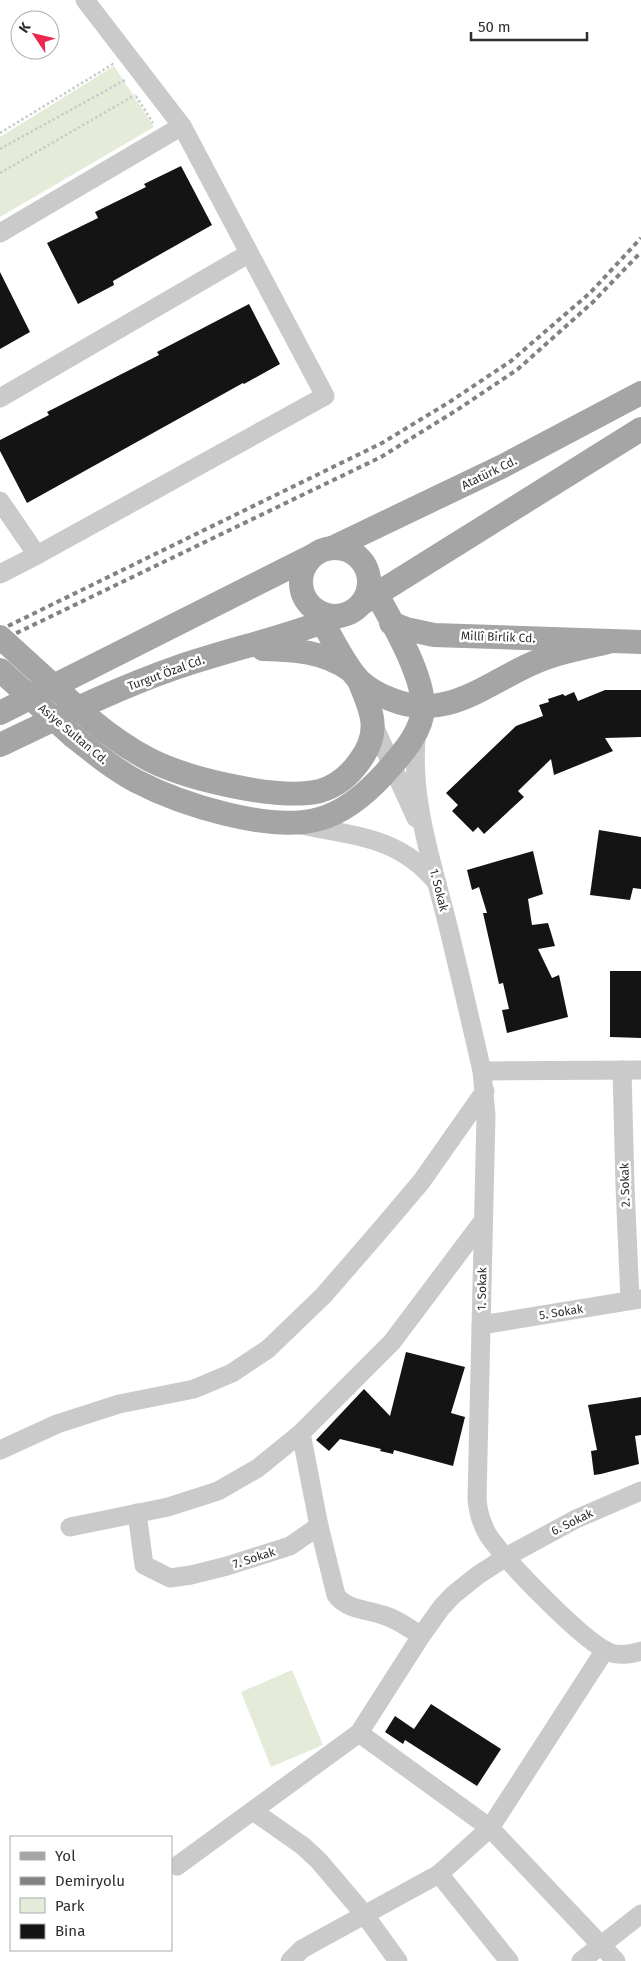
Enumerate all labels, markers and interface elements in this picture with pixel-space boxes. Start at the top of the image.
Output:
north arrow [10,10,60,60]
scale bar [471,10,587,42]
text: K [15,18,35,36]
text: 50 m [478,18,511,36]
street label: Atatürk Cd. [459,454,519,492]
street label: Millî Birlik Cd. [461,629,536,645]
street label: Turgut Özal Cd. [125,651,206,693]
street label: Asiye Sultan Cd. [36,701,111,767]
street label: 1. Sokak [427,867,451,914]
street label: 2. Sokak [617,1162,633,1207]
street label: 1. Sokak [475,1266,489,1311]
street label: 5. Sokak [538,1301,585,1322]
street label: 6. Sokak [549,1506,596,1538]
street label: 7. Sokak [231,1544,278,1571]
legend [10,1836,172,1951]
text: Yol [55,1847,76,1865]
text: Demiryolu [55,1872,125,1890]
text: Park [55,1897,85,1915]
text: Bina [55,1922,85,1940]

